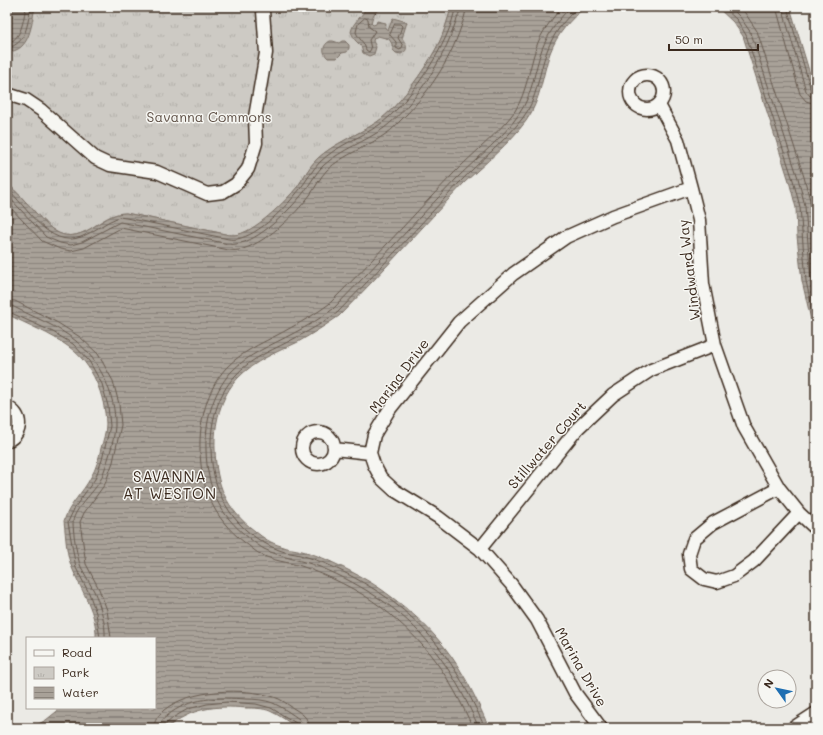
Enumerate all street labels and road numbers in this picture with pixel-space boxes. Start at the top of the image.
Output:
street label: Windward Way [673,219,704,322]
street label: Marina Drive [364,334,433,417]
street label: Stillwater Court [503,397,590,493]
street label: Marina Drive [551,623,612,710]

